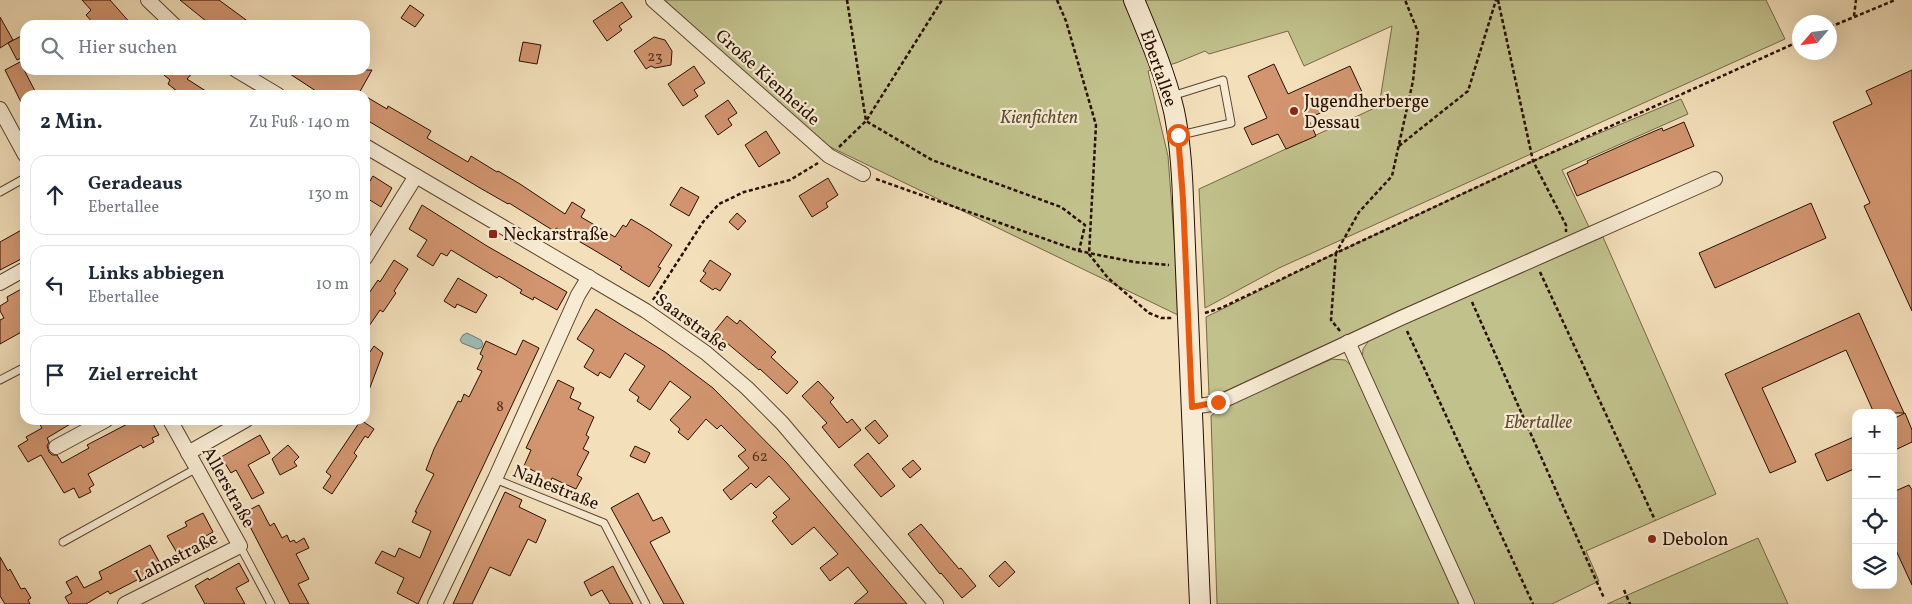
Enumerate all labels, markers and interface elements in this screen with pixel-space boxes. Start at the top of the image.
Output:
north arrow [1792,15,1837,60]
search box [20,20,370,75]
street label: Große Kienheide [709,24,825,132]
street label: Ebertallee [1133,27,1182,110]
icon: search [38,34,66,62]
text: Hier suchen [78,35,177,61]
house number: 23 [647,47,663,68]
place label: Jugendherberge Dessau [1304,90,1429,136]
marker: Jugendherberge Dessau [1288,105,1300,117]
park label: Kienfichten [1000,106,1078,131]
text: 2 Min. [40,108,103,137]
text: Zu Fuß · 140 m [249,112,350,134]
route start [1167,124,1190,147]
text: Geradeaus [88,171,183,197]
icon: ahead [41,181,69,209]
text: 130 m [308,184,349,206]
text: Ebertallee [88,197,159,219]
place label: Neckarstraße [503,223,609,248]
marker: Neckarstraße [487,228,499,240]
text: Links abbiegen [88,261,225,287]
icon: left [41,271,69,299]
text: 10 m [316,274,349,296]
text: Ebertallee [88,287,159,309]
street label: Saarstraße [649,288,733,358]
icon: arrive [41,361,69,389]
text: Ziel erreicht [88,362,198,388]
route end [1207,391,1230,414]
house number: 8 [496,397,504,418]
map controls [1852,409,1897,589]
button: + [1852,409,1897,454]
park label: Ebertallee [1504,411,1573,436]
street label: Allerstraße [195,443,260,533]
house number: 62 [752,447,768,468]
button: − [1852,454,1897,499]
street label: Nahestraße [508,460,602,517]
button: locate [1852,499,1897,544]
street label: Lahnstraße [131,527,223,590]
place label: Debolon [1662,528,1729,553]
marker: Debolon [1646,533,1658,545]
button: layers [1852,544,1897,589]

